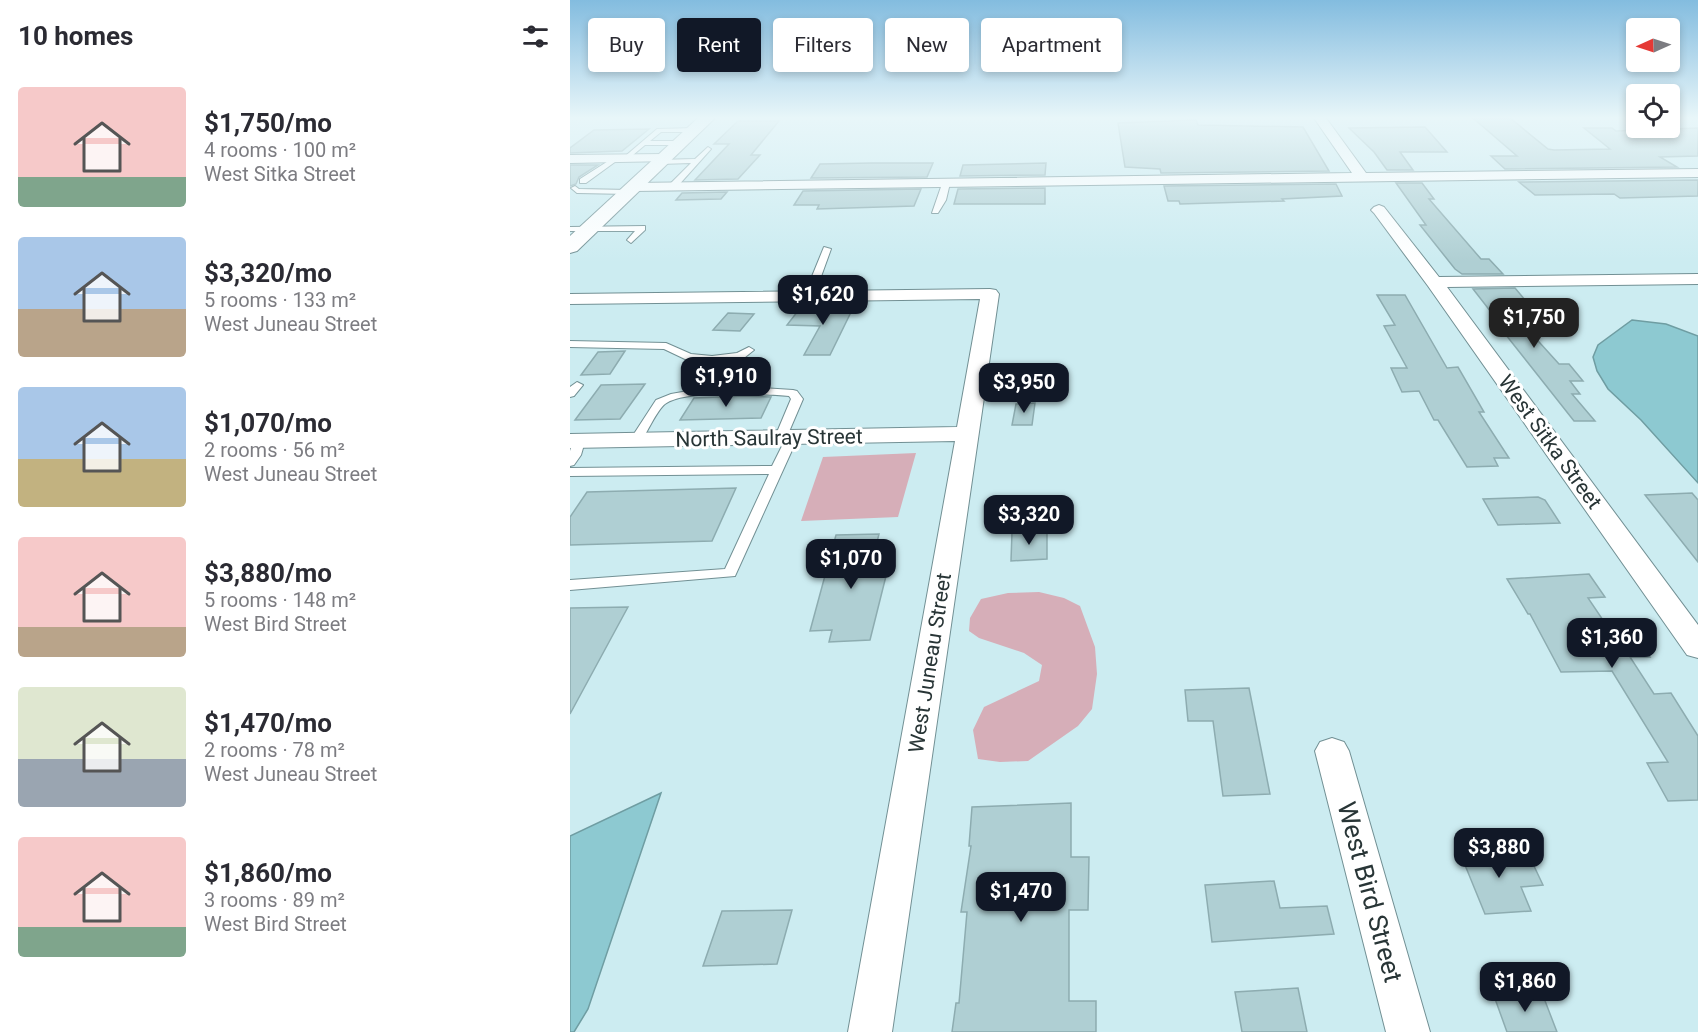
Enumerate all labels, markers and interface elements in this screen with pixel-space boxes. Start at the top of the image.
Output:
chip: Buy [588,18,665,72]
chip: Rent [677,18,761,72]
chip: Filters [773,18,873,72]
chip: New [885,18,969,72]
chip: Apartment [981,18,1122,72]
north arrow [1626,18,1680,72]
map controls [1626,18,1680,138]
icon: filters [519,20,552,53]
text: 10 homes [18,21,133,51]
button: locate [1626,84,1680,138]
text: $1,750/mo [204,108,332,138]
icon: home [66,111,138,183]
text: 4 rooms · 100 m² [204,138,356,162]
text: West Sitka Street [204,162,356,186]
text: $3,320/mo [204,258,332,288]
icon: home [66,261,138,333]
pin: $1,620 [774,275,872,326]
text: $1,620 [792,282,854,306]
text: 5 rooms · 133 m² [204,288,356,312]
pin: $1,750 [1485,298,1583,349]
text: $1,750 [1503,305,1565,329]
text: West Juneau Street [204,312,377,336]
pin: $1,910 [677,357,775,408]
pin: $3,950 [975,363,1073,414]
text: $1,910 [695,364,757,388]
text: $3,950 [993,370,1055,394]
street label: West Sitka Street [1493,370,1607,514]
text: $1,070/mo [204,408,332,438]
icon: home [66,411,138,483]
street label: North Saulray Street [675,424,863,452]
text: 2 rooms · 56 m² [204,438,345,462]
text: West Juneau Street [204,462,377,486]
pin: $3,320 [980,495,1078,546]
text: $3,320 [998,502,1060,526]
pin: $1,070 [802,539,900,590]
text: $1,070 [820,546,882,570]
text: $3,880/mo [204,558,332,588]
icon: home [66,561,138,633]
street label: West Juneau Street [904,571,956,755]
text: 5 rooms · 148 m² [204,588,356,612]
text: West Bird Street [204,612,347,636]
pin: $1,360 [1563,618,1661,669]
text: $1,360 [1581,625,1643,649]
text: $1,470/mo [204,708,332,738]
icon: home [66,711,138,783]
text: 2 rooms · 78 m² [204,738,345,762]
text: West Juneau Street [204,762,377,786]
street label: West Bird Street [1331,798,1409,986]
pin: $3,880 [1450,828,1548,879]
text: $3,880 [1468,835,1530,859]
text: $1,860/mo [204,858,332,888]
icon: home [66,861,138,933]
pin: $1,470 [972,872,1070,923]
text: $1,470 [990,879,1052,903]
text: 3 rooms · 89 m² [204,888,345,912]
text: West Bird Street [204,912,347,936]
pin: $1,860 [1476,962,1574,1013]
text: $1,860 [1494,969,1556,993]

